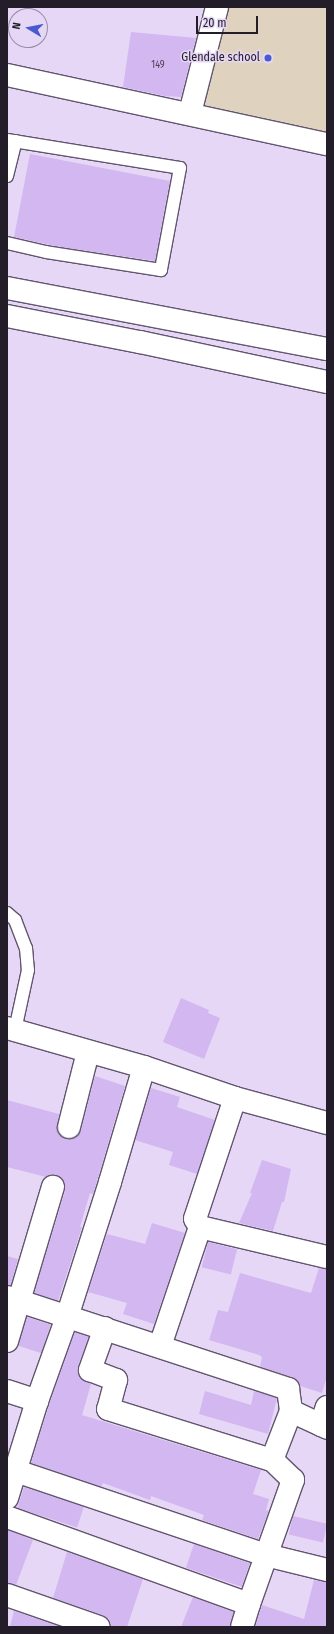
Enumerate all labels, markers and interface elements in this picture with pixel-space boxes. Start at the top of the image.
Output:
north arrow [8,8,48,48]
scale bar [198,8,260,34]
text: 20 m [203,16,227,30]
text: N [10,22,24,30]
place label: Glendale school [181,51,260,65]
marker: Glendale school [263,53,273,63]
house number: 149 [151,60,165,72]

